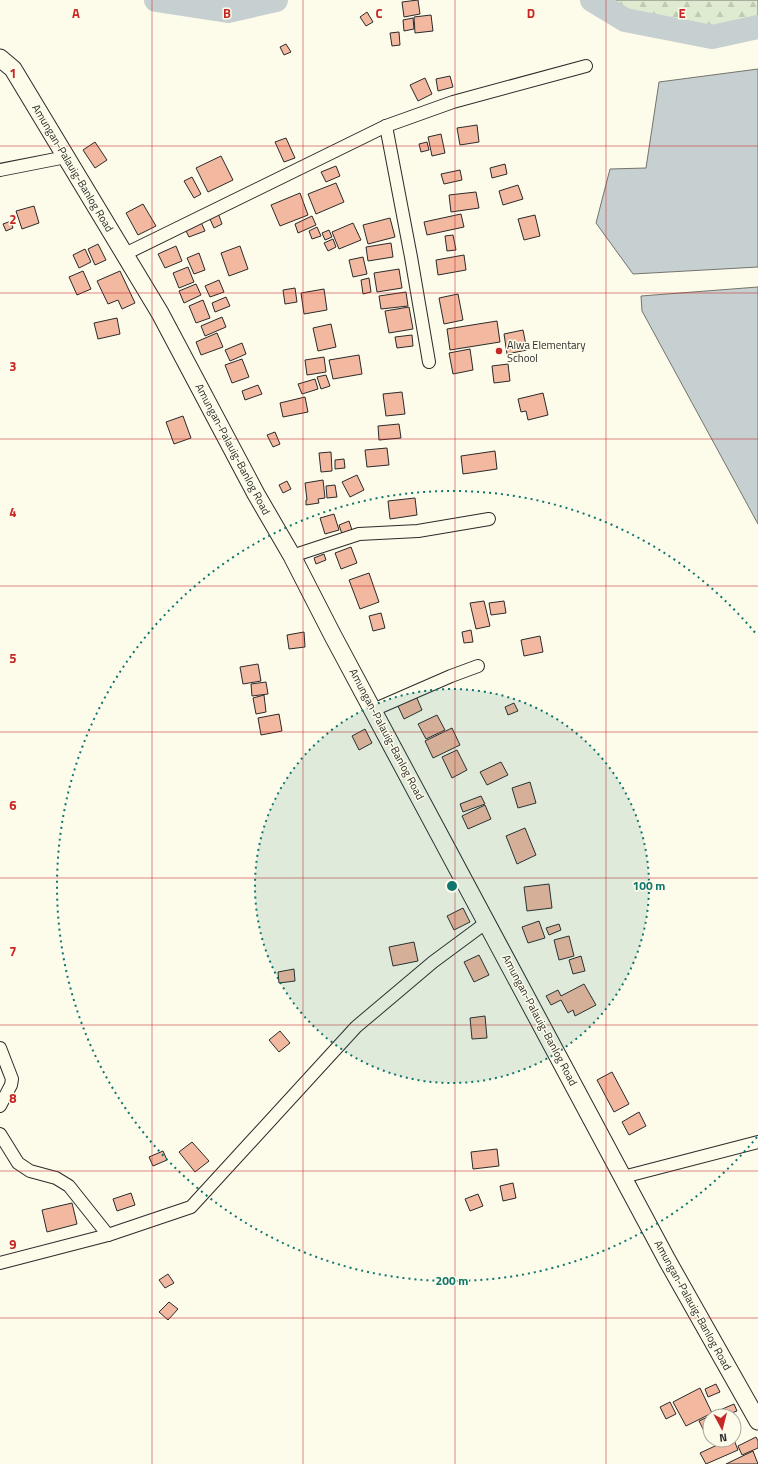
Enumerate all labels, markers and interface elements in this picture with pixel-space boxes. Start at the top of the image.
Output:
text: A [72,3,80,23]
text: B [223,3,231,23]
text: C [375,3,383,23]
text: D [527,3,535,23]
text: E [678,3,686,23]
text: 1 [9,63,17,83]
street label: Amungan-Palauig-Banlog Road [28,101,118,235]
text: 2 [9,209,17,229]
place label: Alwa Elementary School [507,337,586,366]
marker: Alwa Elementary School [494,346,504,356]
text: 3 [9,356,17,376]
street label: Amungan-Palauig-Banlog Road [192,381,275,518]
text: 4 [9,502,17,522]
text: 5 [9,648,17,668]
street label: Amungan-Palauig-Banlog Road [346,666,429,803]
text: 6 [9,795,17,815]
text: 100 m [633,876,665,895]
centre of rings [445,879,459,893]
text: 7 [9,941,17,961]
street label: Amungan-Palauig-Banlog Road [499,952,582,1089]
text: 8 [9,1088,17,1108]
text: 9 [9,1234,17,1254]
street label: Amungan-Palauig-Banlog Road [651,1237,736,1373]
text: 200 m [436,1271,468,1290]
north arrow [702,1408,742,1448]
text: N [718,1430,728,1446]

